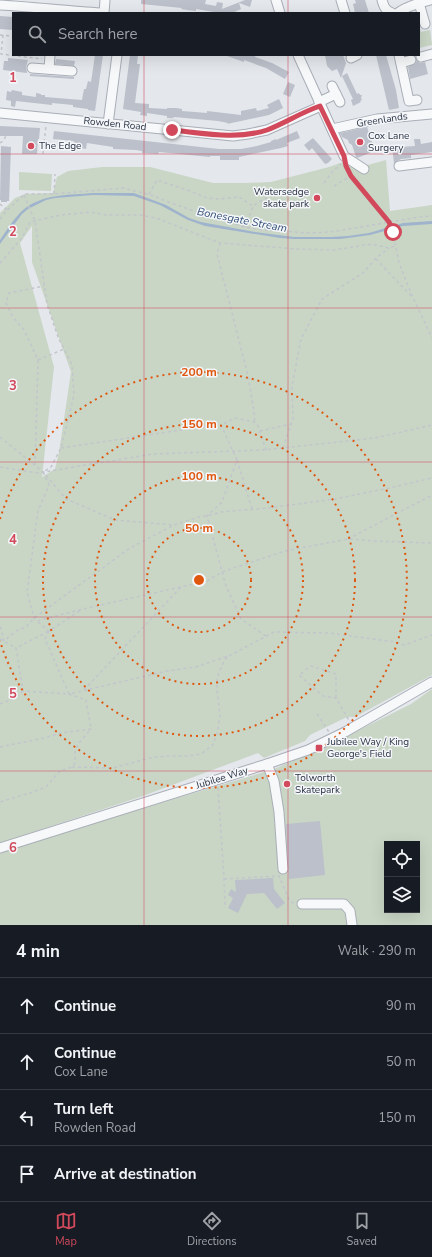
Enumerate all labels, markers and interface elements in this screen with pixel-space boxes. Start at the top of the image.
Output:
search box [12,12,420,56]
icon: search [26,23,48,45]
text: Search here [58,24,138,44]
text: 1 [9,69,17,87]
street label: Greenlands [355,109,409,131]
street label: Rowden Road [83,114,147,134]
route end [163,121,181,139]
place label: Cox Lane Surgery [368,129,409,155]
marker: Cox Lane Surgery [355,137,365,147]
place label: The Edge [39,139,81,153]
marker: The Edge [26,141,36,151]
place label: Watersedge skate park [254,185,310,211]
marker: Watersedge skate park [312,193,322,203]
water label: Bonesgate Stream [196,204,288,236]
text: 2 [9,223,17,241]
route start [384,223,402,241]
text: 200 m [181,364,217,380]
text: 3 [9,377,17,395]
text: 150 m [181,416,217,432]
text: 100 m [181,468,217,484]
text: 50 m [185,520,213,536]
text: 4 [9,531,17,549]
centre of rings [192,573,206,587]
text: 5 [9,685,17,703]
place label: Jubilee Way / King George's Field [326,735,409,761]
marker: Jubilee Way / King George's Field [314,743,324,753]
street label: Jubilee Way [193,763,251,793]
place label: Tolworth Skatepark [295,771,341,797]
marker: Tolworth Skatepark [282,779,292,789]
text: 6 [9,839,17,857]
map controls [384,841,420,913]
button: locate [384,841,420,877]
button: layers [384,877,420,913]
text: 4 min [16,940,60,963]
text: Walk · 290 m [338,942,416,960]
icon: ahead [16,995,38,1017]
text: Continue [54,996,116,1016]
text: 90 m [386,997,416,1015]
text: Continue [54,1043,116,1063]
icon: ahead [16,1051,38,1073]
text: 50 m [386,1053,416,1071]
text: Cox Lane [54,1063,108,1081]
text: Turn left [54,1099,113,1119]
icon: left [16,1107,38,1129]
text: 150 m [378,1109,416,1127]
text: Rowden Road [54,1119,136,1137]
icon: arrive [16,1163,38,1185]
text: Arrive at destination [54,1164,197,1184]
tab: Map [55,1210,77,1249]
tab: Directions [187,1210,237,1249]
tab: Saved [347,1210,377,1249]

